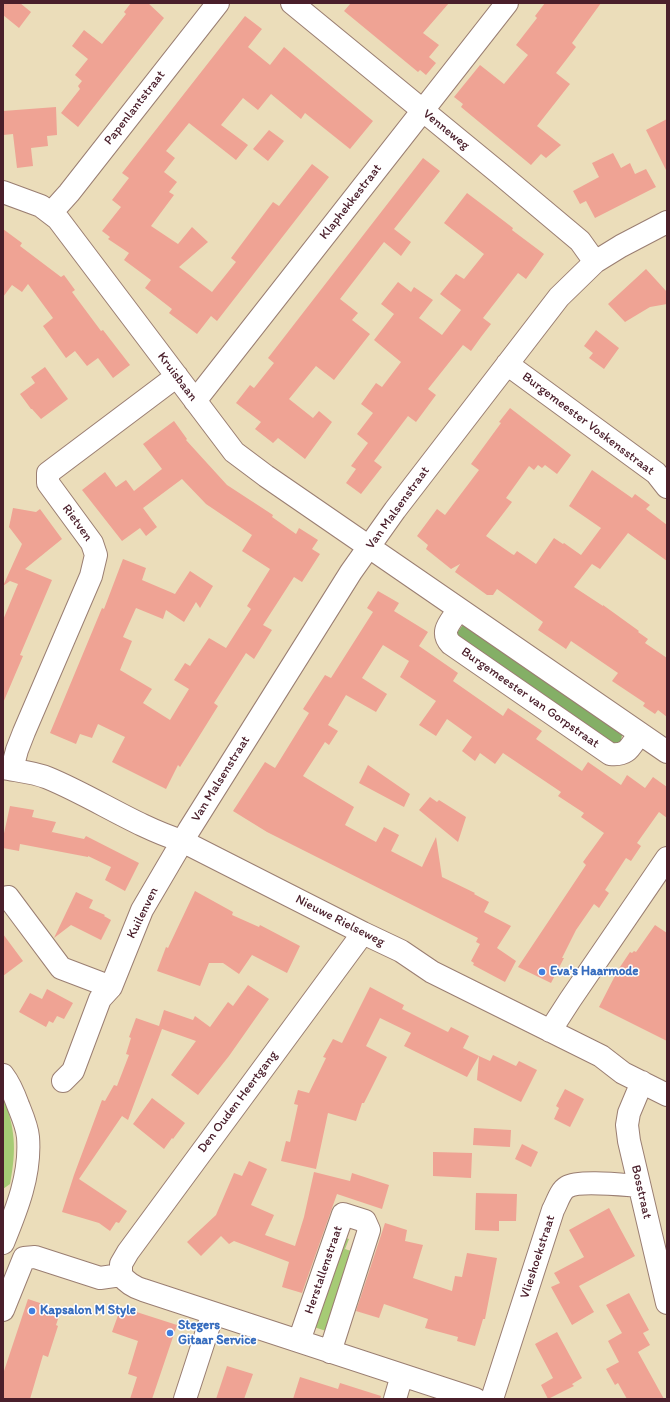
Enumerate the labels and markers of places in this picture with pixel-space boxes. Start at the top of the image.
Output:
place label: Eva's Haarmode [550,964,639,980]
marker: Eva's Haarmode [537,967,547,977]
place label: Kapsalon M Style [40,1303,136,1319]
marker: Kapsalon M Style [27,1306,37,1316]
place label: Stegers Gitaar Service [178,1318,257,1349]
marker: Stegers Gitaar Service [165,1328,175,1338]

